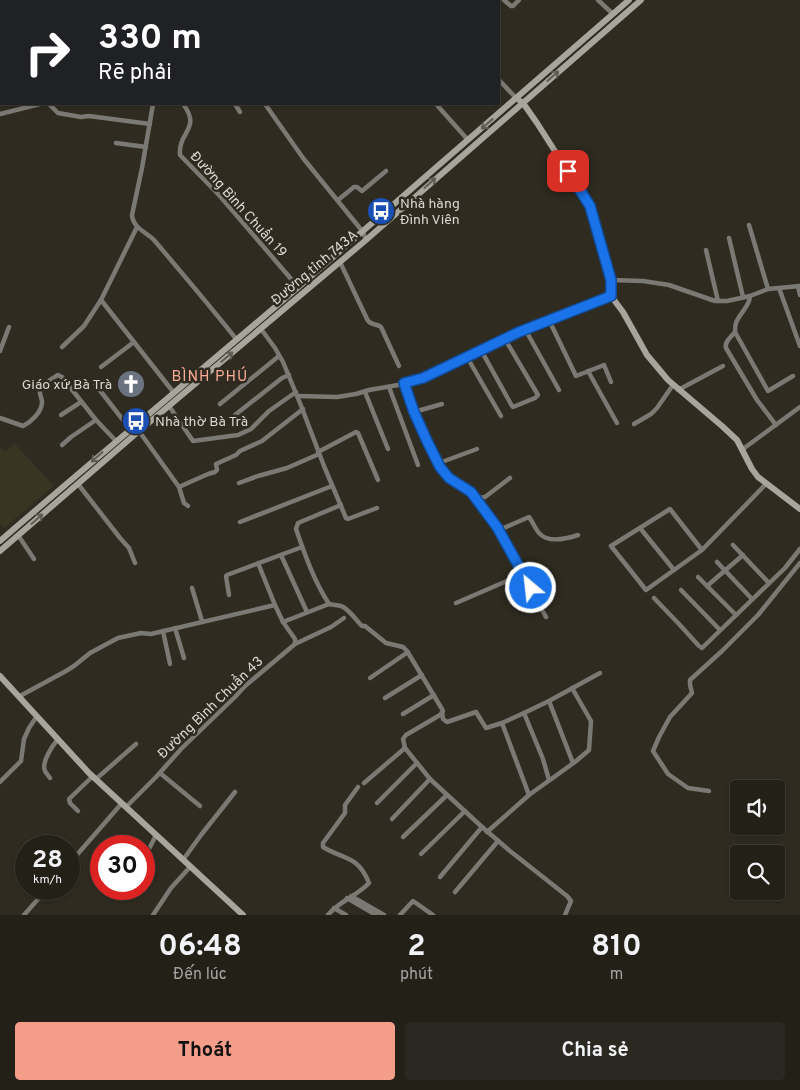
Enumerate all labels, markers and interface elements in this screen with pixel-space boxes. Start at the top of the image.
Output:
text: 330 m [98,17,202,61]
icon: right [15,20,80,85]
text: Rẽ phải [98,60,172,87]
one-way arrow [547,71,560,82]
one-way arrow [481,119,494,130]
street label: Đường Bình Chuẩn 19 [186,148,291,261]
pin [547,150,589,192]
icon: arrive [554,157,582,185]
one-way arrow [424,177,437,189]
bus stop icon: Nhà hàng Đình Viên [366,196,396,226]
place label: Nhà hàng Đình Viên [400,196,460,229]
street label: Đường tỉnh 743A [268,227,362,309]
one-way arrow [221,351,234,363]
district label: BÌNH PHÚ [172,366,248,387]
church icon: Giáo xứ Bà Trà [116,369,146,399]
place label: Giáo xứ Bà Trà [22,377,112,394]
bus stop icon: Nhà thờ Bà Trà [121,406,151,436]
place label: Nhà thờ Bà Trà [155,414,248,431]
one-way arrow [91,451,104,462]
one-way arrow [30,514,43,525]
position arrow [504,561,556,613]
street label: Đường Bình Chuẩn 43 [154,653,267,763]
map controls [730,780,785,900]
button: sound [730,780,785,835]
speed limit sign: 30 [90,835,155,900]
text: 28 [32,845,63,877]
button: search [730,845,785,900]
text: km/h [33,872,62,888]
text: 06:48 [158,929,242,966]
text: 2 [407,929,426,966]
text: 810 [591,929,642,966]
text: Đến lúc [173,965,227,985]
text: phút [400,965,433,985]
text: m [610,965,623,985]
button: Thoát [15,1022,395,1080]
button: Chia sẻ [405,1022,785,1080]

